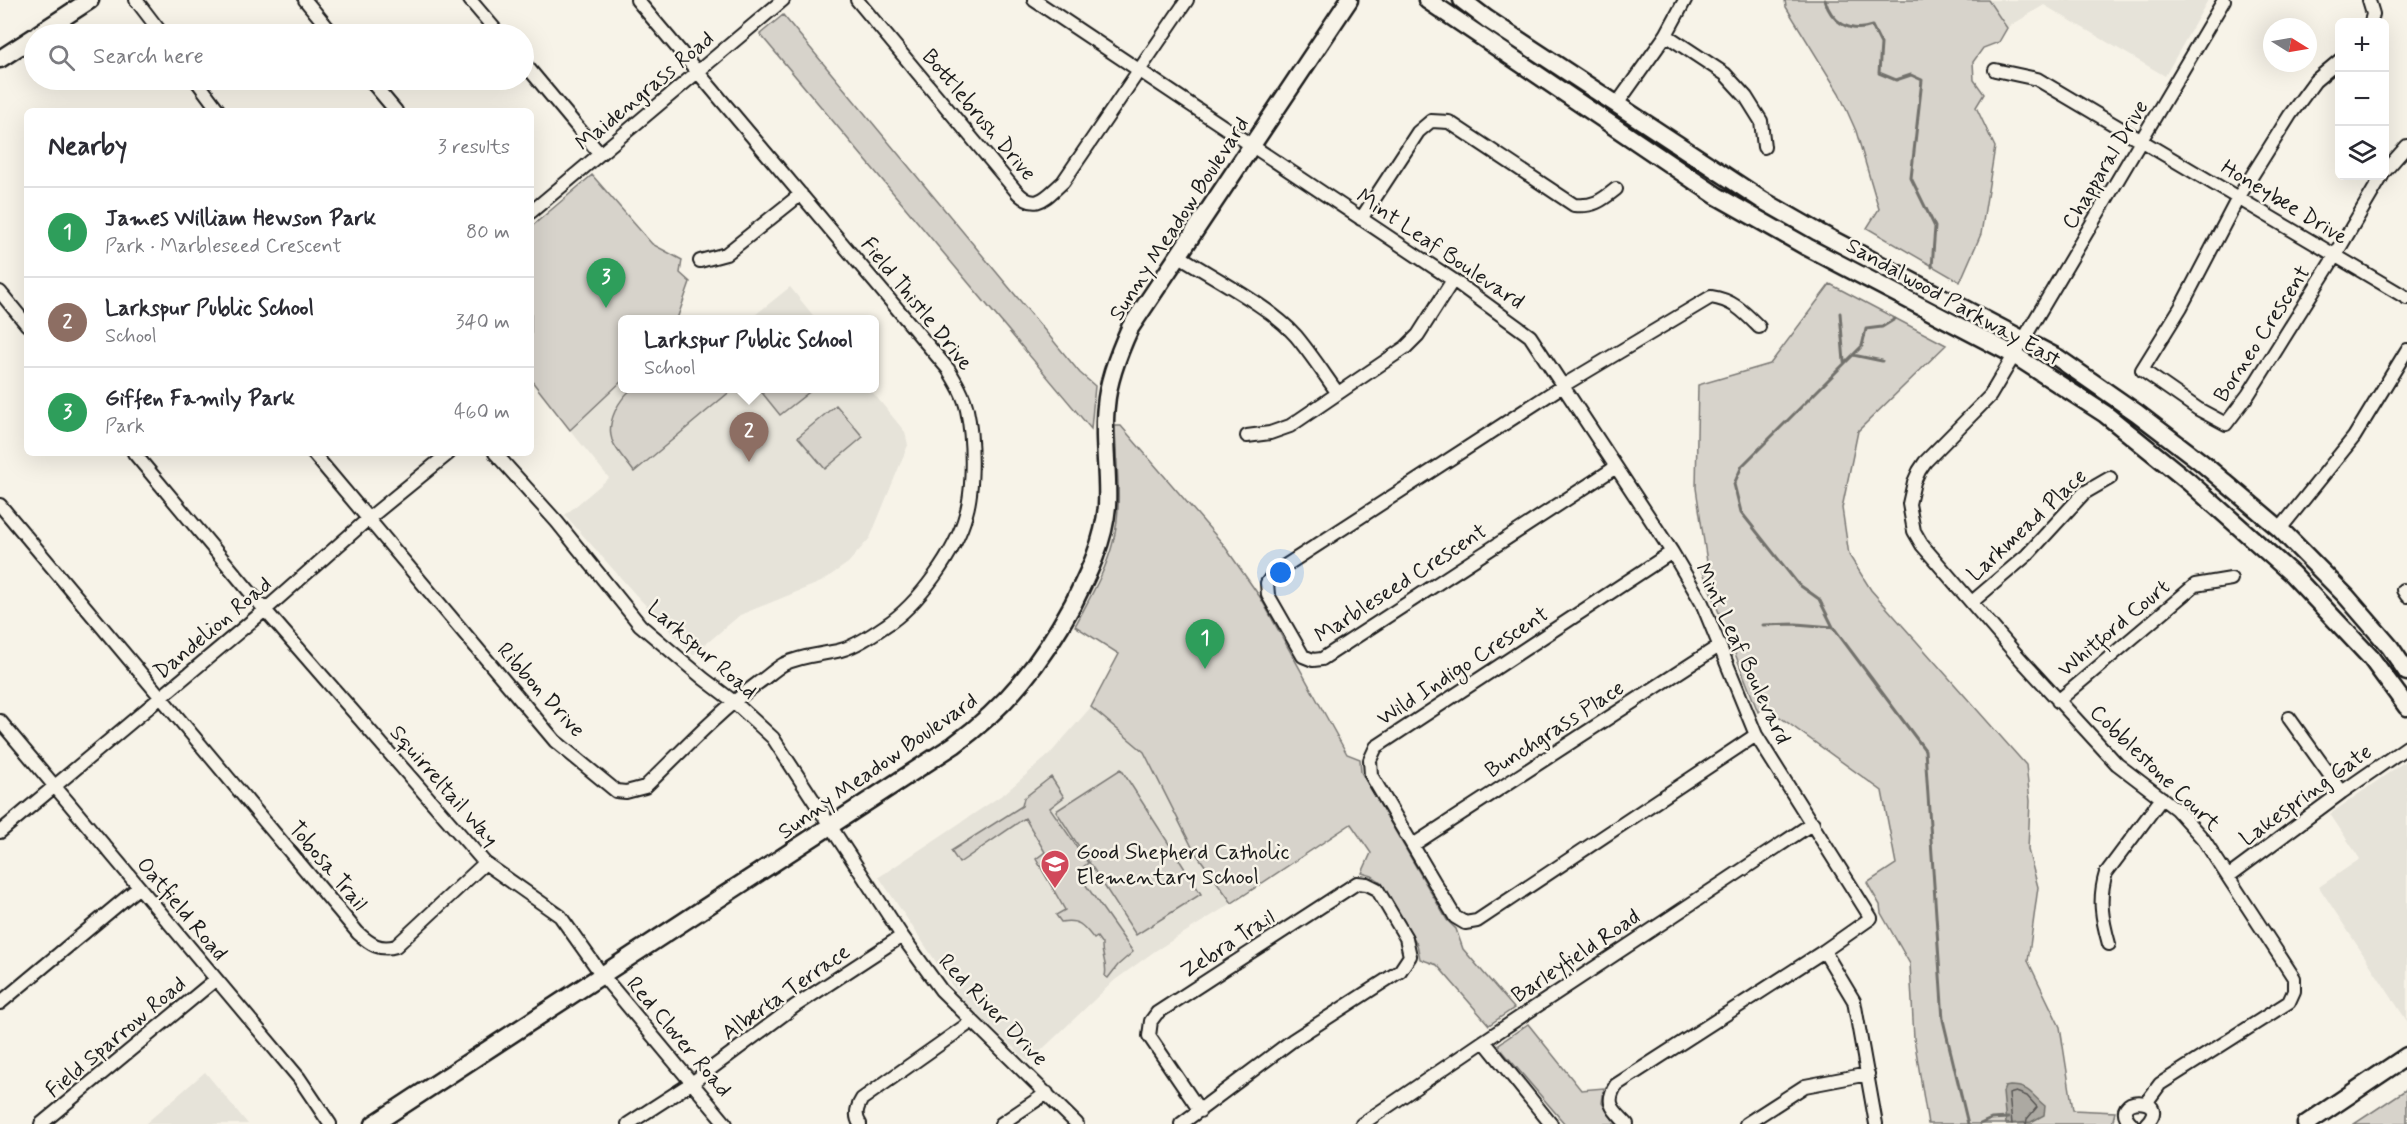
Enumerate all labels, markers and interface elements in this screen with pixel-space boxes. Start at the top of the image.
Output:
north arrow [2263,18,2317,72]
map controls [2335,18,2389,180]
button: + [2335,18,2389,72]
search box [24,24,534,90]
street label: Maidengrass Road [570,25,721,159]
icon: search [45,41,78,74]
text: Search here [93,43,204,71]
street label: Bottlebrush Drive [915,44,1042,187]
button: − [2335,72,2389,126]
street label: Chapparal Drive [2056,95,2155,235]
street label: Sunny Meadow Boulevard [1103,112,1256,326]
button: layers [2335,126,2389,180]
text: Nearby [48,130,127,164]
text: 3 results [438,134,510,161]
street label: Honeybee Drive [2215,154,2353,252]
street label: Mint Leaf Boulevard [1350,183,1529,316]
text: James William Hewson Park [105,205,376,233]
text: 1 [63,219,72,246]
text: 80 m [466,219,510,246]
street label: Field Thistle Drive [854,232,979,377]
street label: Sandalwood Parkway East [1841,232,2065,373]
text: Park · Marbleseed Crescent [105,233,342,260]
pin: 3 [586,258,626,308]
street label: Borneo Crescent [2208,260,2317,408]
text: Larkspur Public School [105,295,314,323]
text: 2 [63,309,72,336]
text: 340 m [455,309,510,336]
popup [618,315,879,393]
text: School [105,323,157,350]
text: Larkspur Public School [644,327,853,355]
text: School [644,355,696,382]
text: Giffen Family Park [105,385,295,413]
text: 3 [63,399,72,426]
text: 460 m [454,399,510,426]
pin: 2 [730,412,768,462]
text: Park [105,413,145,440]
street label: Larkmead Place [1962,463,2093,588]
street label: Marbleseed Crescent [1310,517,1493,650]
your location [1266,558,1295,587]
street label: Mint Leaf Boulevard [1688,559,1796,749]
street label: Dandelion Road [148,571,278,686]
street label: Whitford Court [2052,573,2177,685]
street label: Larkspur Road [641,595,763,706]
street label: Wild Indigo Crescent [1372,601,1556,735]
pin: 1 [1186,620,1224,669]
street label: Ribbon Drive [490,637,591,744]
street label: Bunchgrass Place [1480,674,1631,786]
street label: Sunny Meadow Boulevard [773,687,984,846]
street label: Cobblestone Court [2083,699,2226,838]
street label: Squirreltail Way [383,720,504,853]
street label: Lakespring Gate [2234,738,2378,854]
street label: Tobosa Trail [282,816,373,917]
place label: Good Shepherd Catholic Elementary School [1076,839,1290,892]
school or university icon: Good Shepherd Catholic Elementary School [1039,848,1071,890]
street label: Oatfield Road [130,852,233,967]
street label: Barleyfield Road [1506,903,1646,1010]
street label: Zebra Trail [1176,904,1280,985]
street label: Alberta Terrace [717,938,856,1047]
street label: Red River Drive [932,948,1053,1073]
street label: Field Sparrow Road [40,970,192,1105]
street label: Red Clover Road [620,971,737,1104]

